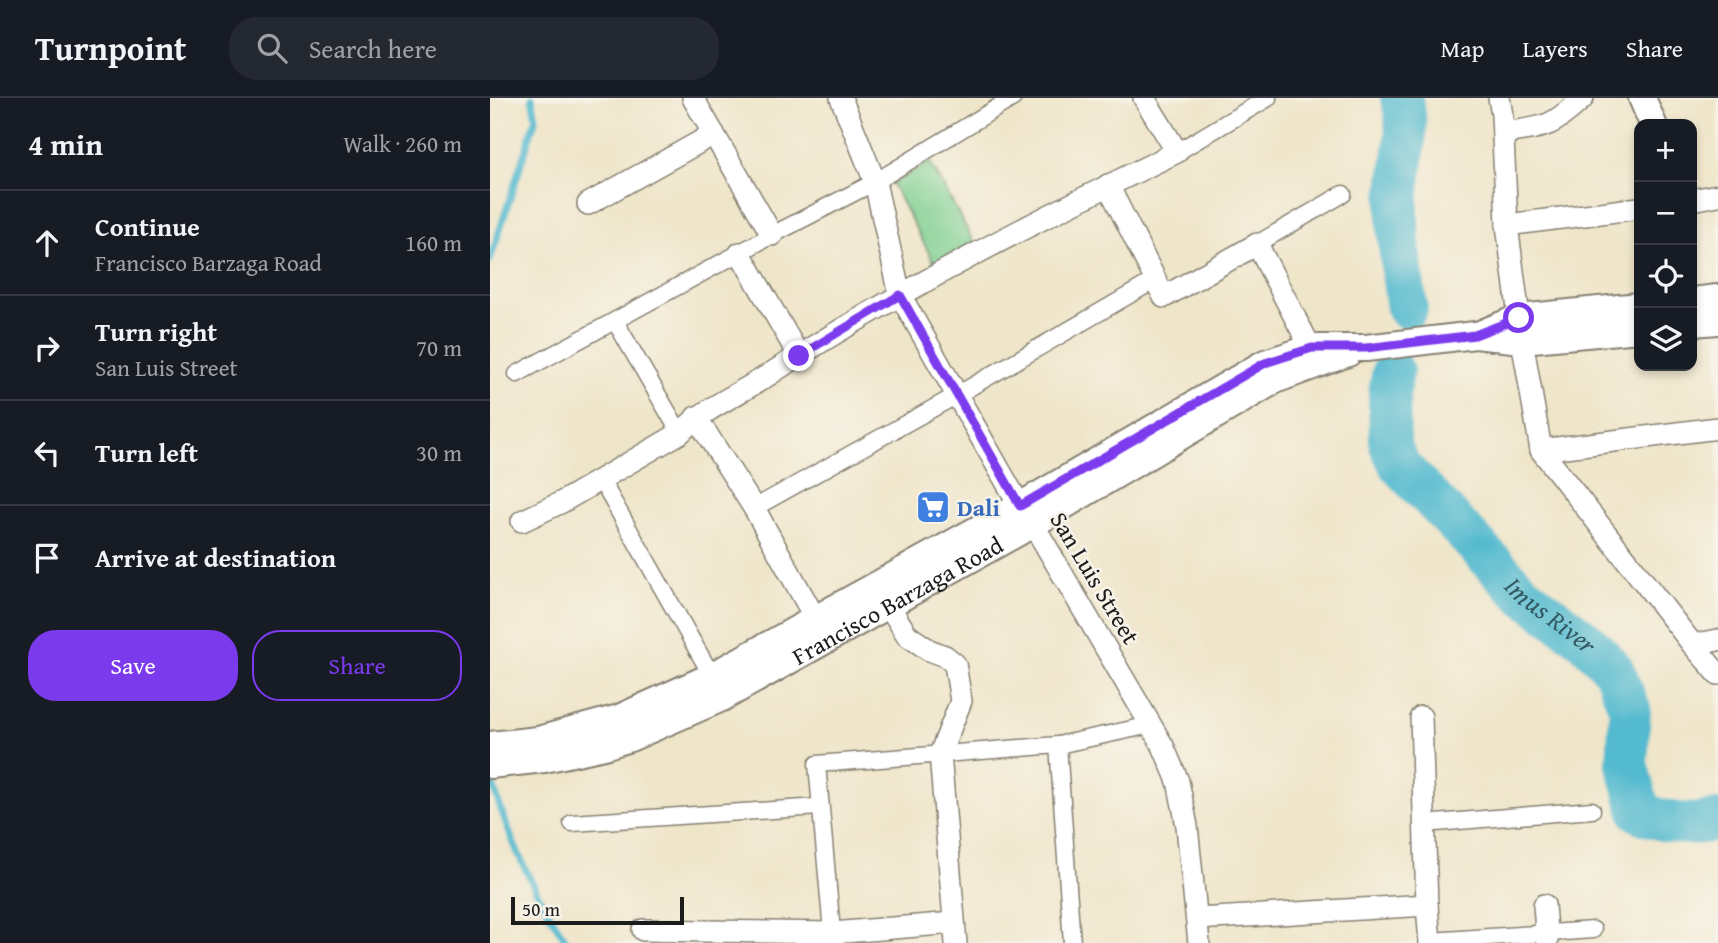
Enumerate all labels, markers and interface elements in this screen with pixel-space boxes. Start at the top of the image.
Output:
search box [229,17,719,80]
text: Turnpoint [35,24,187,72]
icon: search [253,29,291,67]
text: Search here [309,29,437,68]
text: Map [1441,31,1484,66]
text: Layers [1522,31,1588,66]
text: Share [1626,31,1683,66]
map controls [1634,119,1697,371]
button: + [1634,119,1697,182]
text: 4 min [28,122,103,166]
text: Walk · 260 m [343,127,462,160]
button: − [1634,182,1697,245]
text: Continue [95,207,200,246]
icon: ahead [28,224,66,262]
text: 160 m [405,226,462,259]
button: locate [1634,245,1697,308]
text: Francisco Barzaga Road [95,246,322,279]
route start [1503,302,1534,333]
button: layers [1634,308,1697,371]
text: Turn right [95,312,217,351]
icon: right [28,329,66,367]
text: 70 m [416,331,462,364]
route end [783,340,814,371]
text: San Luis Street [95,351,238,384]
text: Turn left [95,433,198,472]
icon: left [28,434,66,472]
text: 30 m [416,436,462,469]
supermarket icon: Dali [914,488,952,526]
place label: Dali [957,490,1000,525]
street label: San Luis Street [1042,505,1149,651]
street label: Francisco Barzaga Road [785,527,1009,673]
text: Arrive at destination [95,538,336,577]
icon: arrive [28,539,66,577]
water label: Imus River [1496,567,1608,662]
button: Save [28,630,238,701]
button: Share [252,630,462,701]
scale bar [511,894,684,926]
text: 50 m [522,895,560,923]

